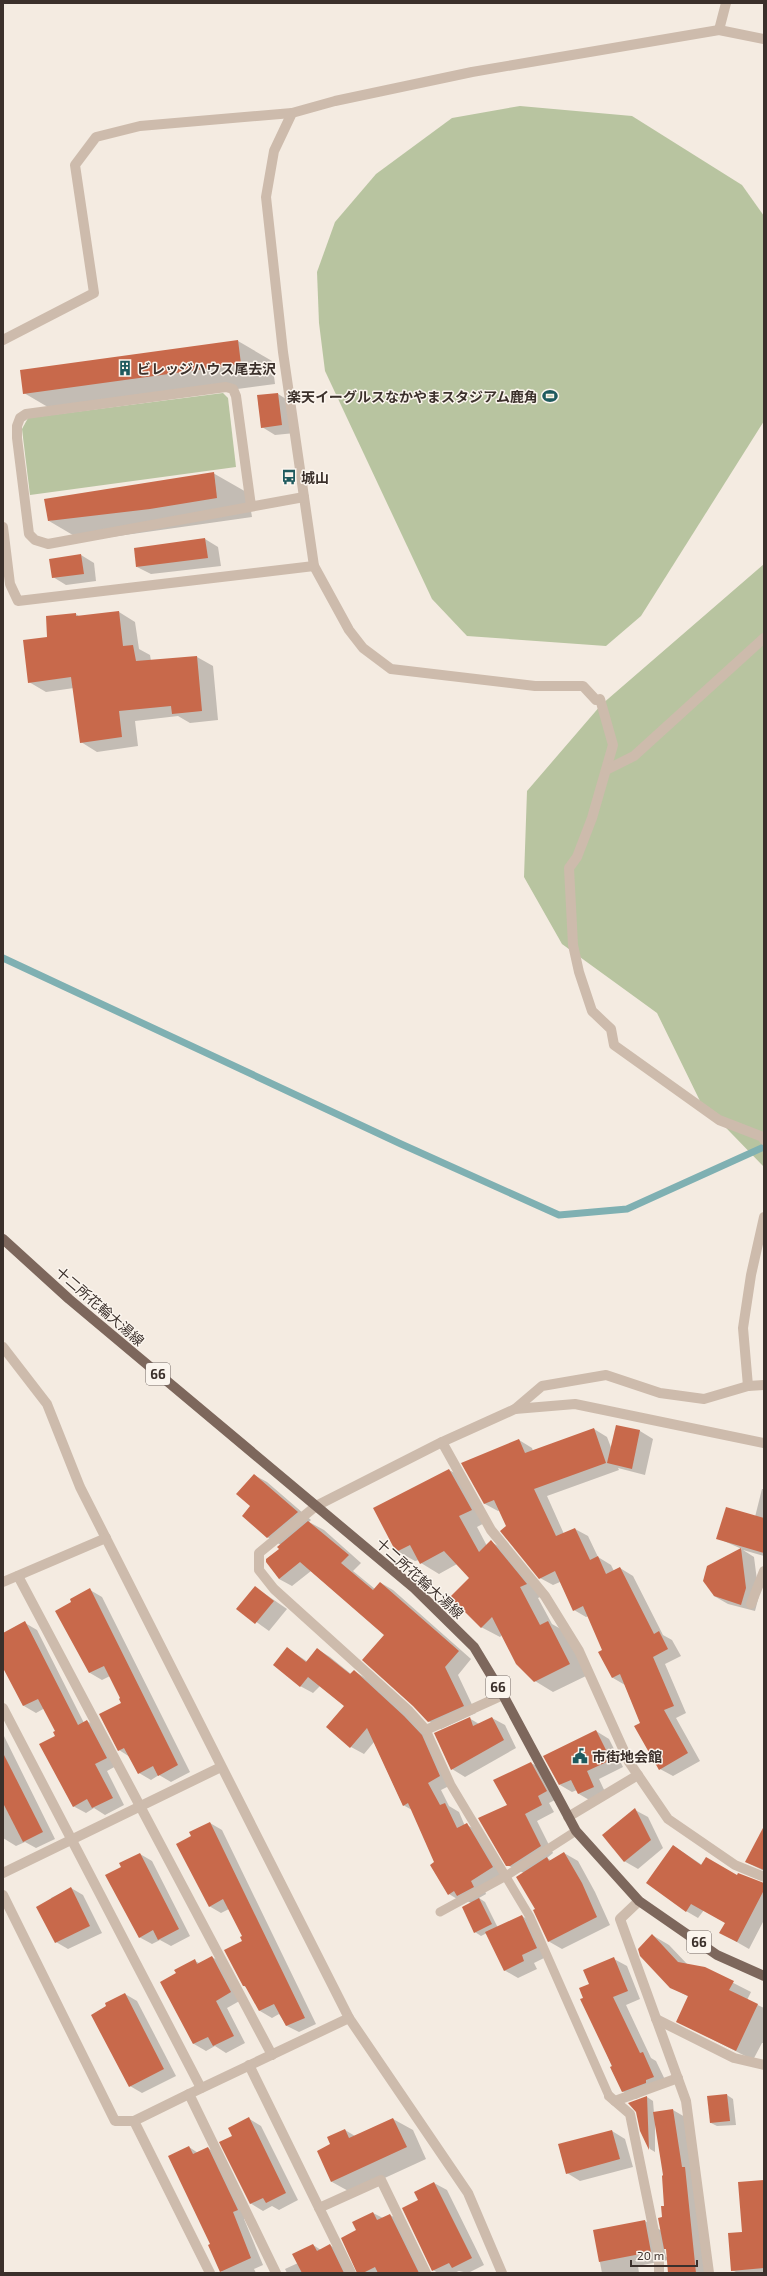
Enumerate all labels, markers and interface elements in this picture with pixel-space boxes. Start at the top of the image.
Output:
building icon: ビレッジハウス尾去沢 [116,359,134,377]
place label: ビレッジハウス尾去沢 [137,360,276,377]
sports icon: 楽天イーグルスなかやまスタジアム鹿角 [541,387,559,405]
place label: 楽天イーグルスなかやまスタジアム鹿角 [287,388,538,405]
bus stop icon: 城山 [280,468,298,486]
place label: 城山 [301,469,329,486]
street label: 十二所花輪大湯線 [52,1263,148,1349]
road number: 66 [146,1363,170,1385]
street label: 十二所花輪大湯線 [373,1534,467,1622]
road number: 66 [486,1676,510,1698]
public building icon: 市街地会館 [571,1747,589,1765]
place label: 市街地会館 [592,1748,662,1765]
road number: 66 [687,1931,711,1953]
scale bar [631,2242,697,2268]
text: 20 m [637,2248,664,2262]

